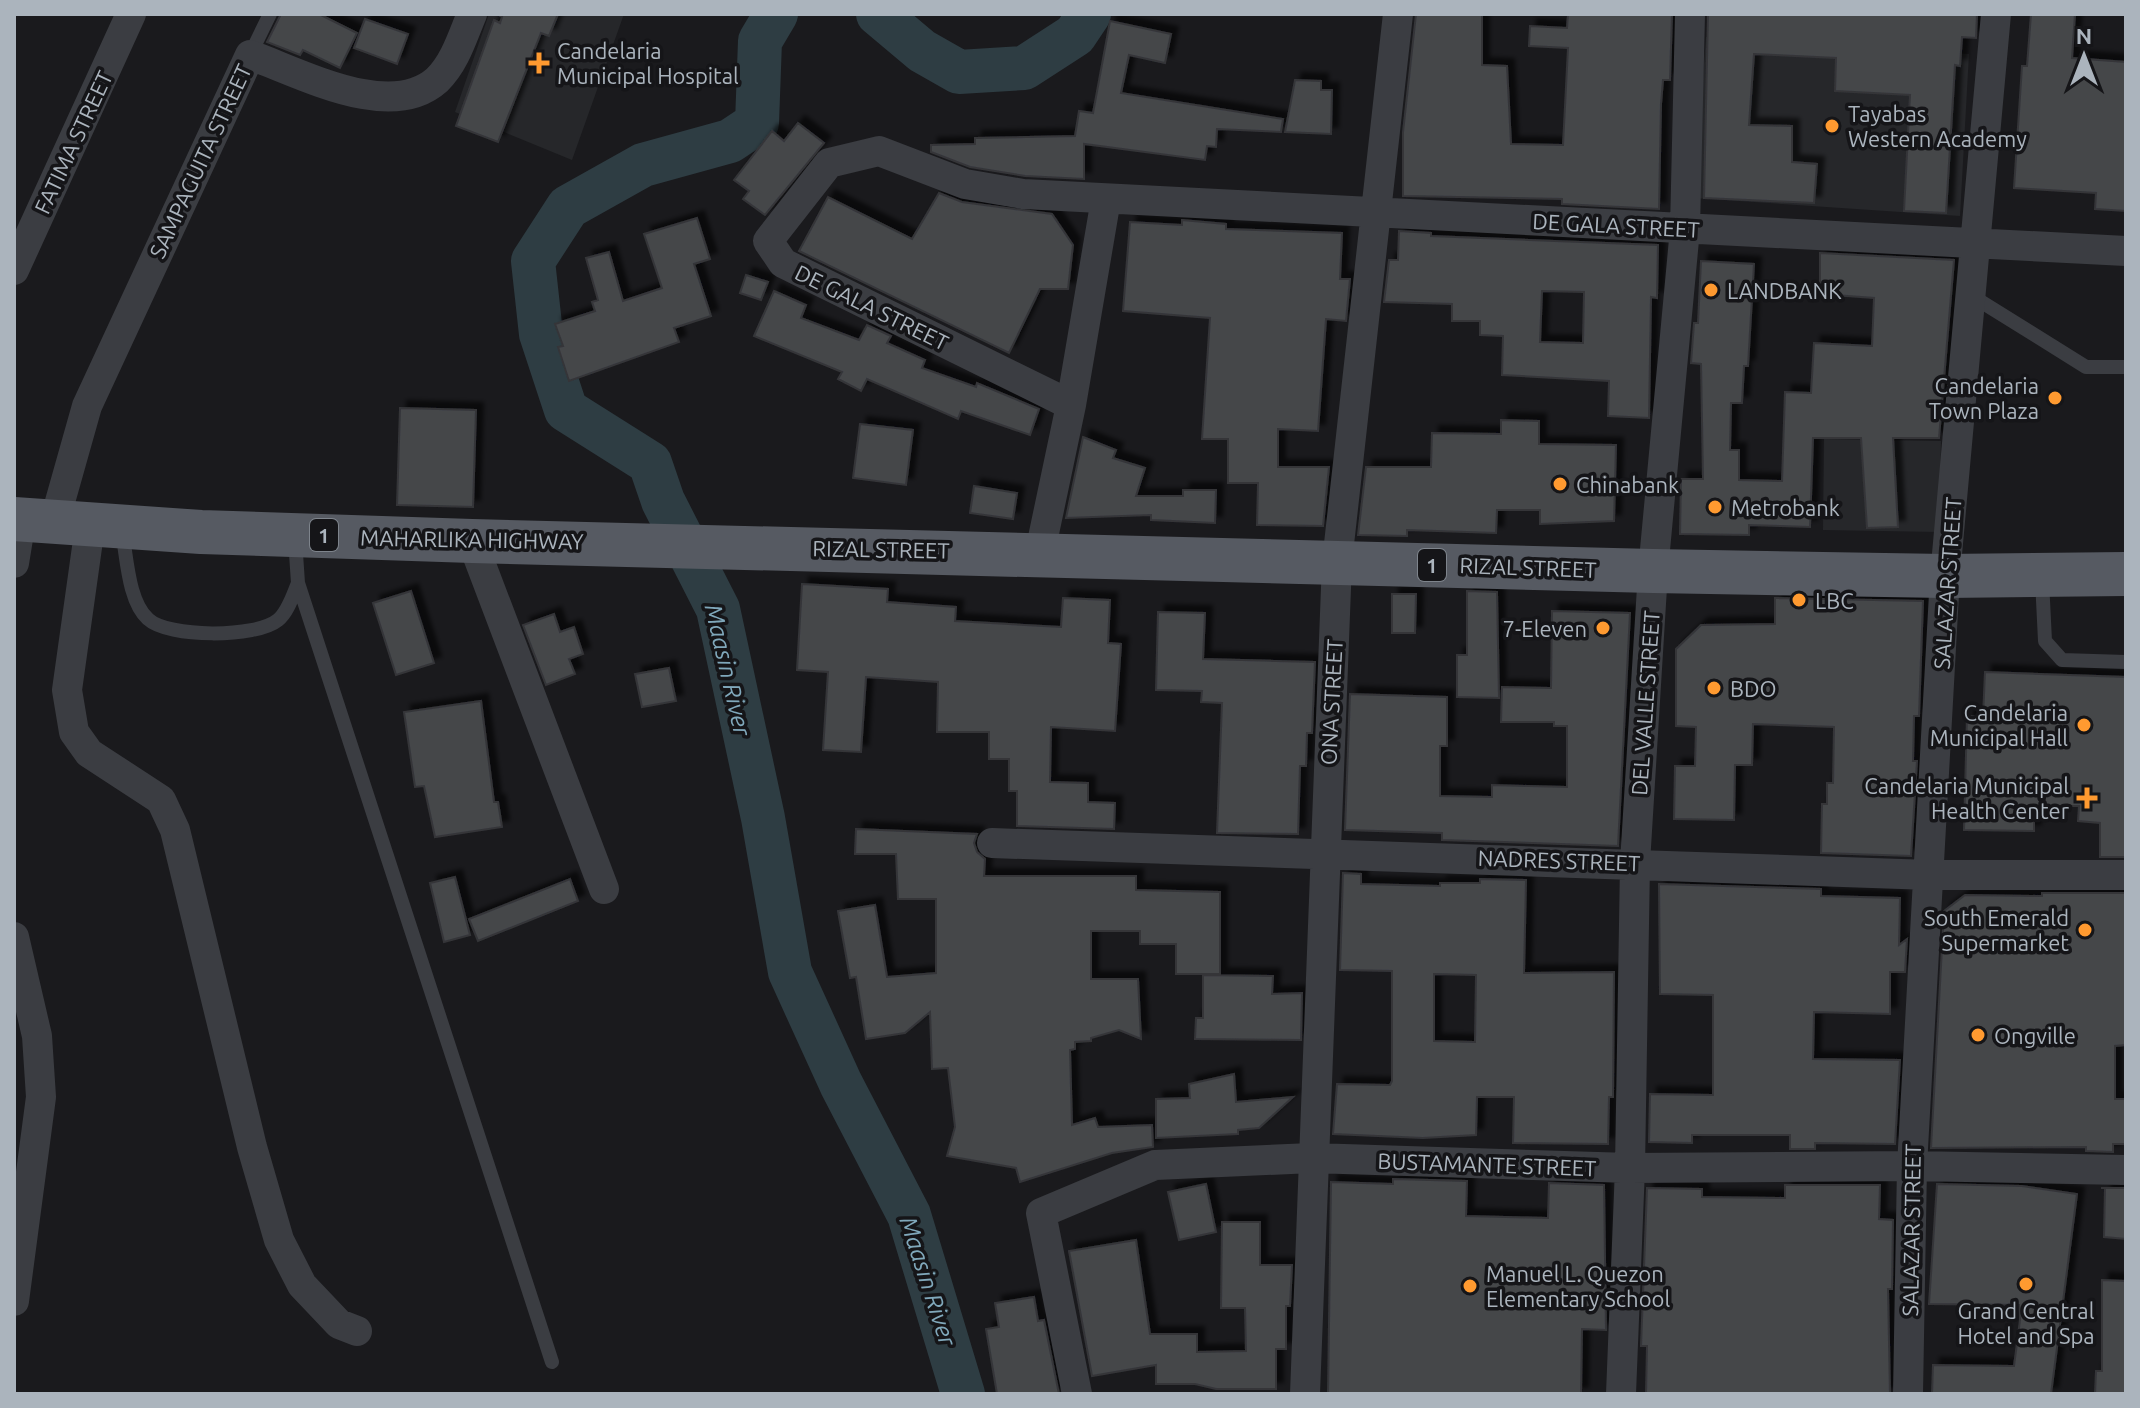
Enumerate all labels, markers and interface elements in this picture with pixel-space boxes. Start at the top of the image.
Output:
north arrow [2044,16,2124,96]
text: N [2076,23,2092,48]
place label: Candelaria Municipal Hospital [557,38,739,88]
marker: Candelaria Municipal Hospital [528,52,550,74]
street label: SAMPAGUITA STREET [144,60,256,262]
street label: FATIMA STREET [29,67,117,217]
place label: Tayabas Western Academy [1848,101,2027,151]
marker: Tayabas Western Academy [1823,117,1841,135]
street label: DE GALA STREET [1532,208,1700,242]
street label: DE GALA STREET [791,259,953,355]
place label: LANDBANK [1727,278,1842,303]
marker: LANDBANK [1702,281,1720,299]
place label: Candelaria Town Plaza [1929,373,2039,423]
marker: Candelaria Town Plaza [2046,389,2064,407]
place label: Chinabank [1576,472,1679,497]
marker: Chinabank [1551,475,1569,493]
place label: Metrobank [1731,495,1840,520]
street label: SALAZAR STREET [1929,496,1965,670]
marker: Metrobank [1706,498,1724,516]
road number: 1 [310,519,338,551]
street label: MAHARLIKA HIGHWAY [360,525,584,553]
street label: RIZAL STREET [812,535,950,563]
road number: 1 [1418,549,1446,581]
street label: RIZAL STREET [1459,552,1597,582]
place label: LBC [1815,588,1854,613]
marker: LBC [1790,591,1808,609]
water label: Maasin River [700,601,756,739]
street label: DEL VALLE STREET [1626,610,1664,796]
place label: 7-Eleven [1503,616,1587,641]
marker: 7-Eleven [1594,619,1612,637]
street label: ONA STREET [1315,638,1347,766]
place label: BDO [1730,676,1777,701]
marker: BDO [1705,679,1723,697]
place label: Candelaria Municipal Hall [1930,700,2068,750]
marker: Candelaria Municipal Hall [2075,716,2093,734]
place label: Candelaria Municipal Health Center [1864,773,2070,823]
marker: Candelaria Municipal Health Center [2076,787,2098,809]
street label: NADRES STREET [1477,845,1641,875]
place label: South Emerald Supermarket [1924,905,2069,955]
marker: South Emerald Supermarket [2076,921,2094,939]
place label: Ongville [1994,1023,2076,1048]
marker: Ongville [1969,1026,1987,1044]
street label: SALAZAR STREET [1897,1144,1925,1316]
street label: BUSTAMANTE STREET [1377,1148,1597,1180]
water label: Maasin River [894,1213,962,1350]
place label: Manuel L. Quezon Elementary School [1486,1261,1670,1311]
marker: Grand Central Hotel and Spa [2017,1275,2035,1293]
marker: Manuel L. Quezon Elementary School [1461,1277,1479,1295]
place label: Grand Central Hotel and Spa [1957,1298,2095,1348]

